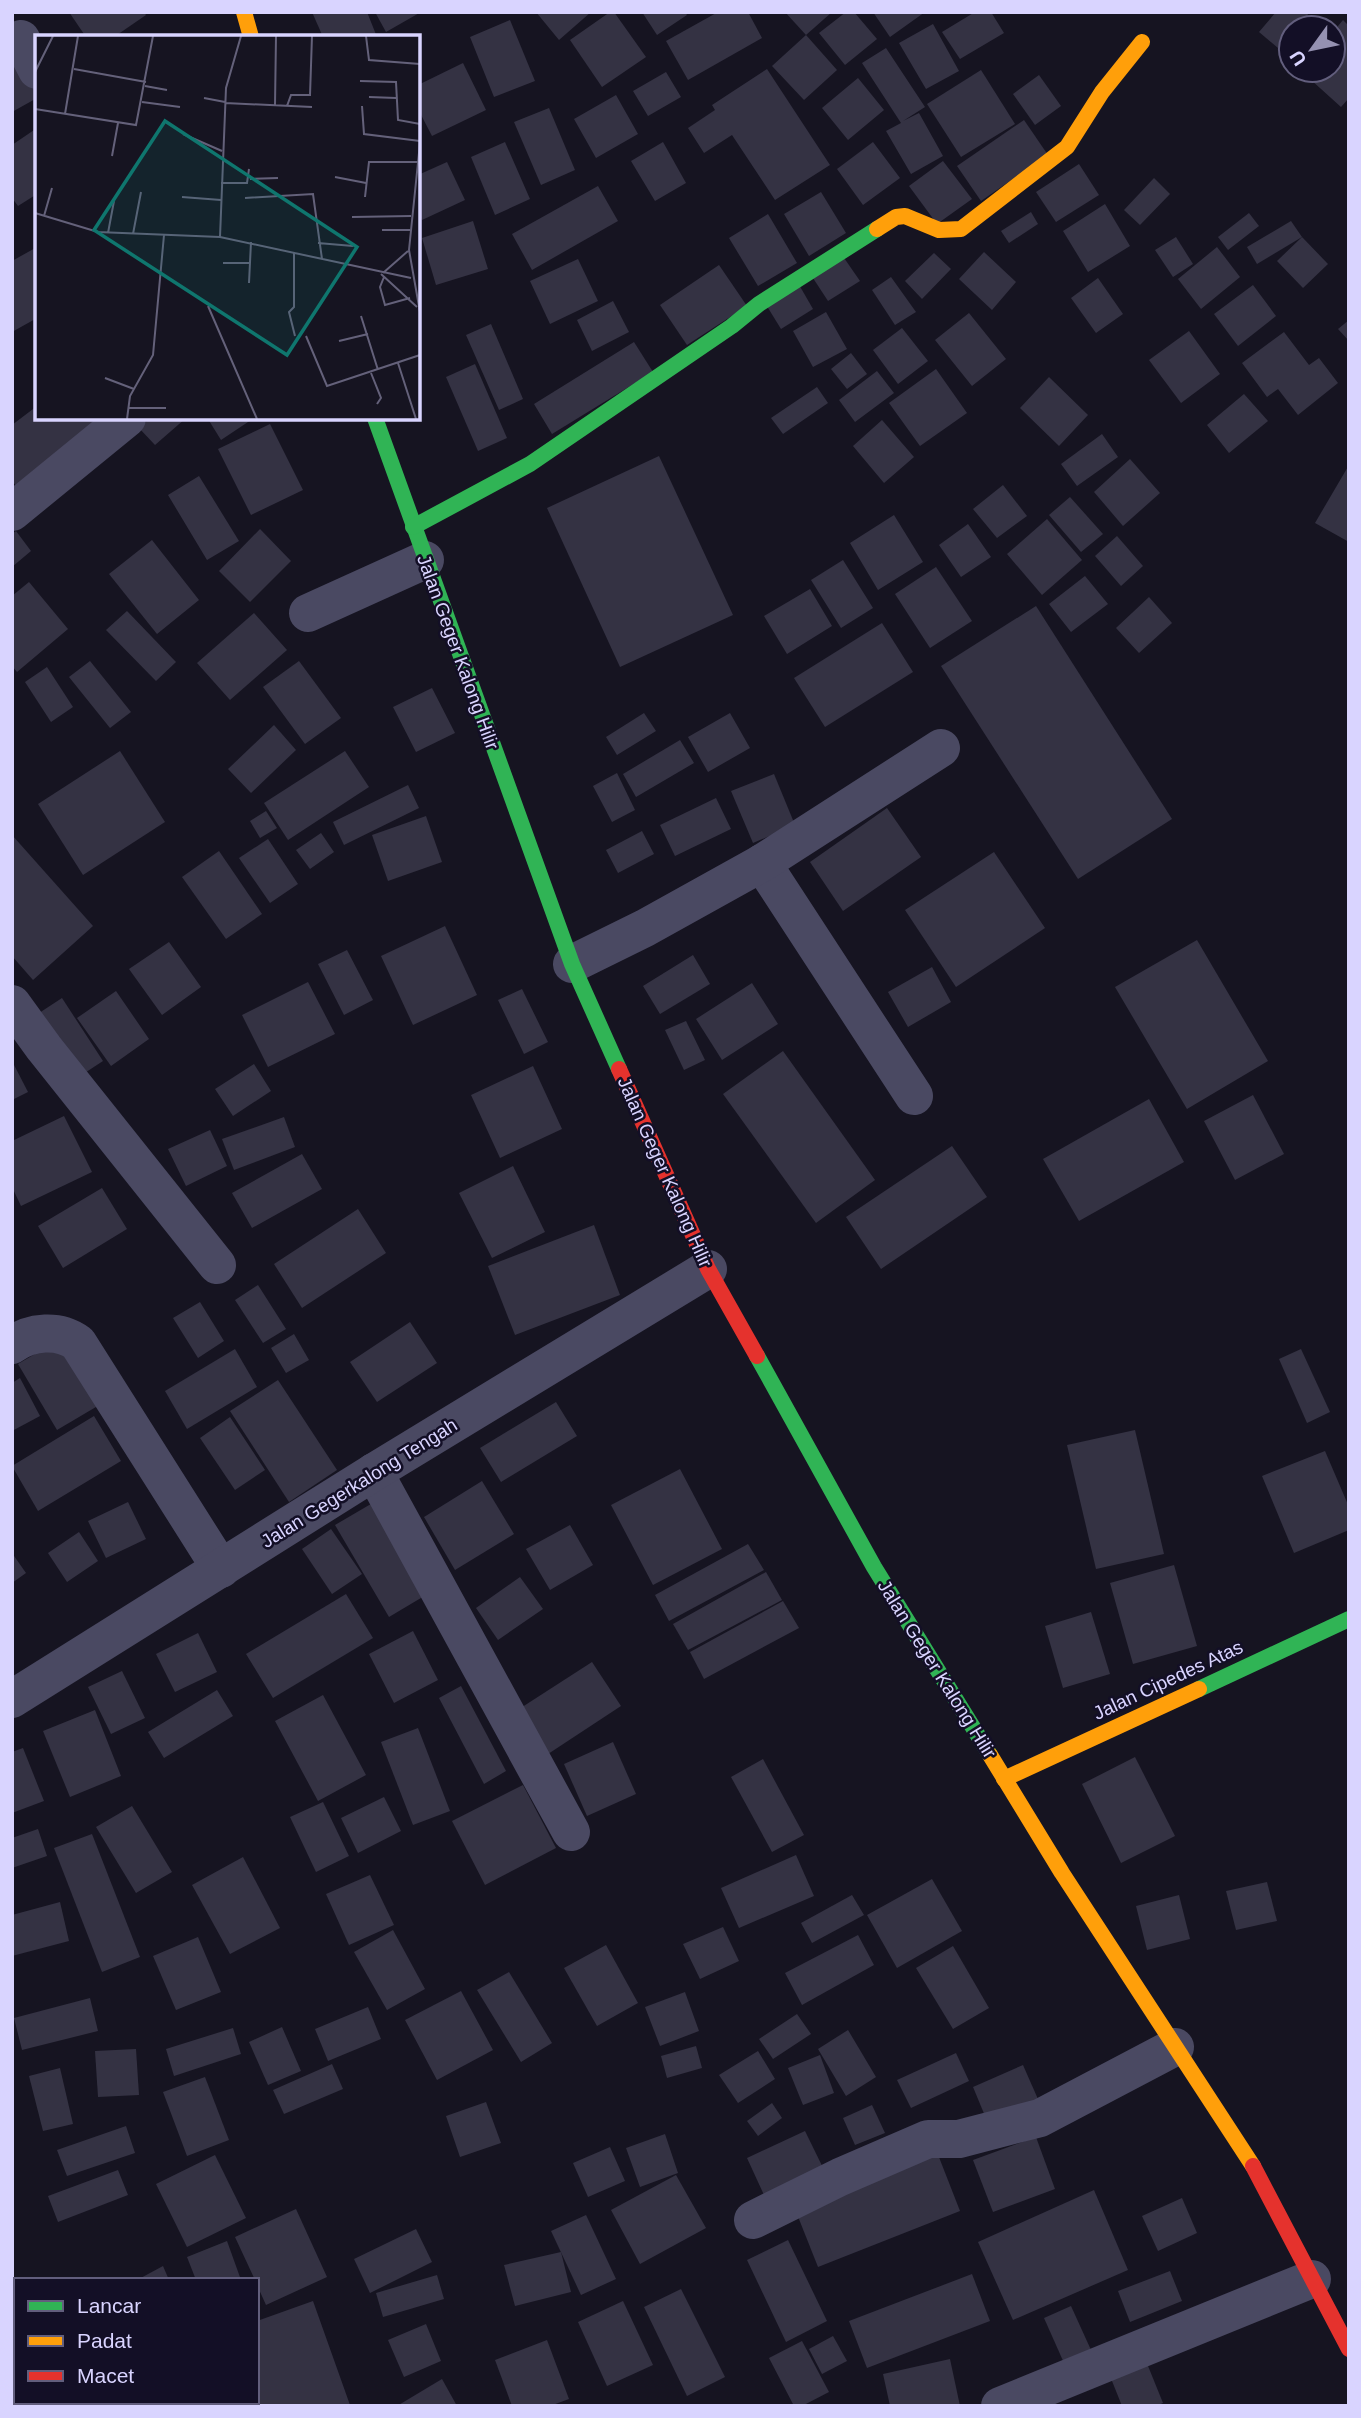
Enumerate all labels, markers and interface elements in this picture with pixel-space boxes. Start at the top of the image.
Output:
north arrow [1277,14,1347,84]
inset map [35,35,420,420]
text: U [1286,47,1311,69]
street label: Jalan Geger Kalong Hilir [413,552,503,753]
street label: Jalan Geger Kalong Hilir [614,1074,717,1271]
street label: Jalan Gegerkalong Tengah [257,1414,461,1552]
street label: Jalan Geger Kalong Hilir [874,1576,1001,1762]
street label: Jalan Cipedes Atas [1090,1636,1246,1724]
legend [14,2278,259,2404]
text: Lancar [77,2294,141,2317]
text: Padat [77,2329,132,2352]
text: Macet [77,2364,134,2387]

